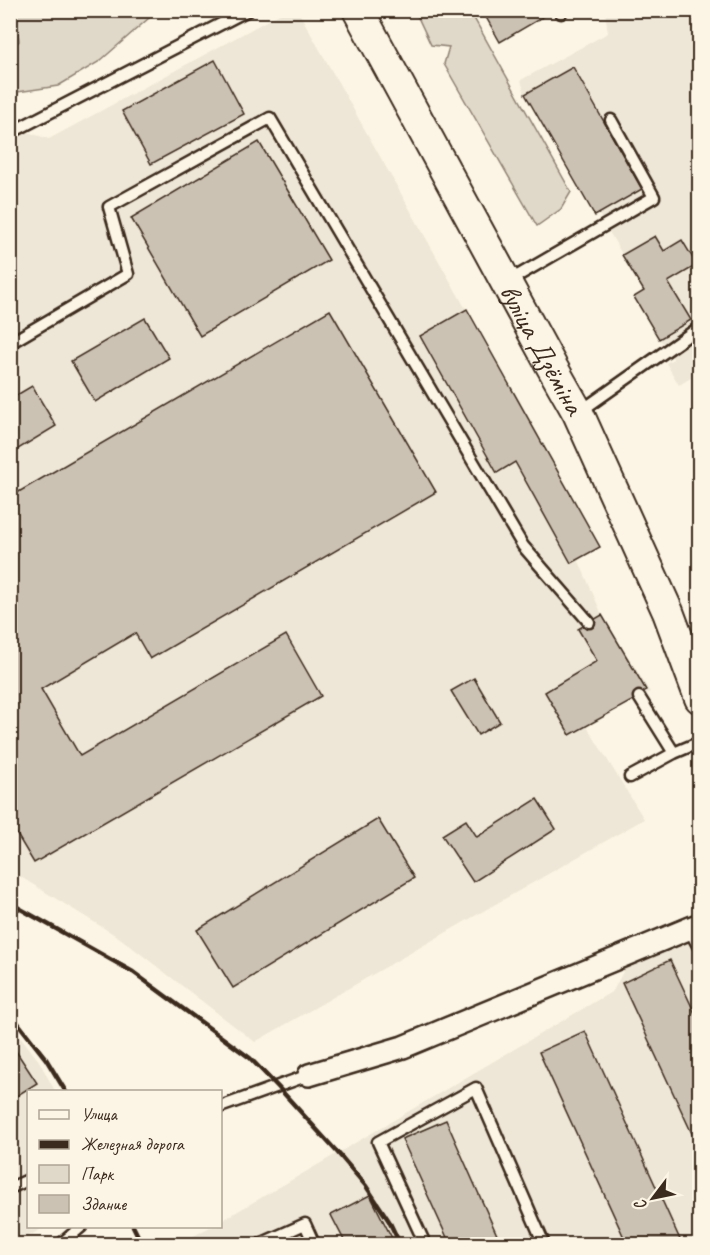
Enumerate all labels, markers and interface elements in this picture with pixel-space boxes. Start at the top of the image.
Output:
street label: вуліца Дзёміна [492,278,593,422]
legend [27,1090,222,1228]
text: Улица [81,1103,118,1125]
text: Железная дорога [81,1133,185,1156]
text: Парк [81,1163,115,1185]
north arrow [623,1168,683,1228]
text: Здание [81,1193,127,1215]
text: С [629,1195,652,1214]

